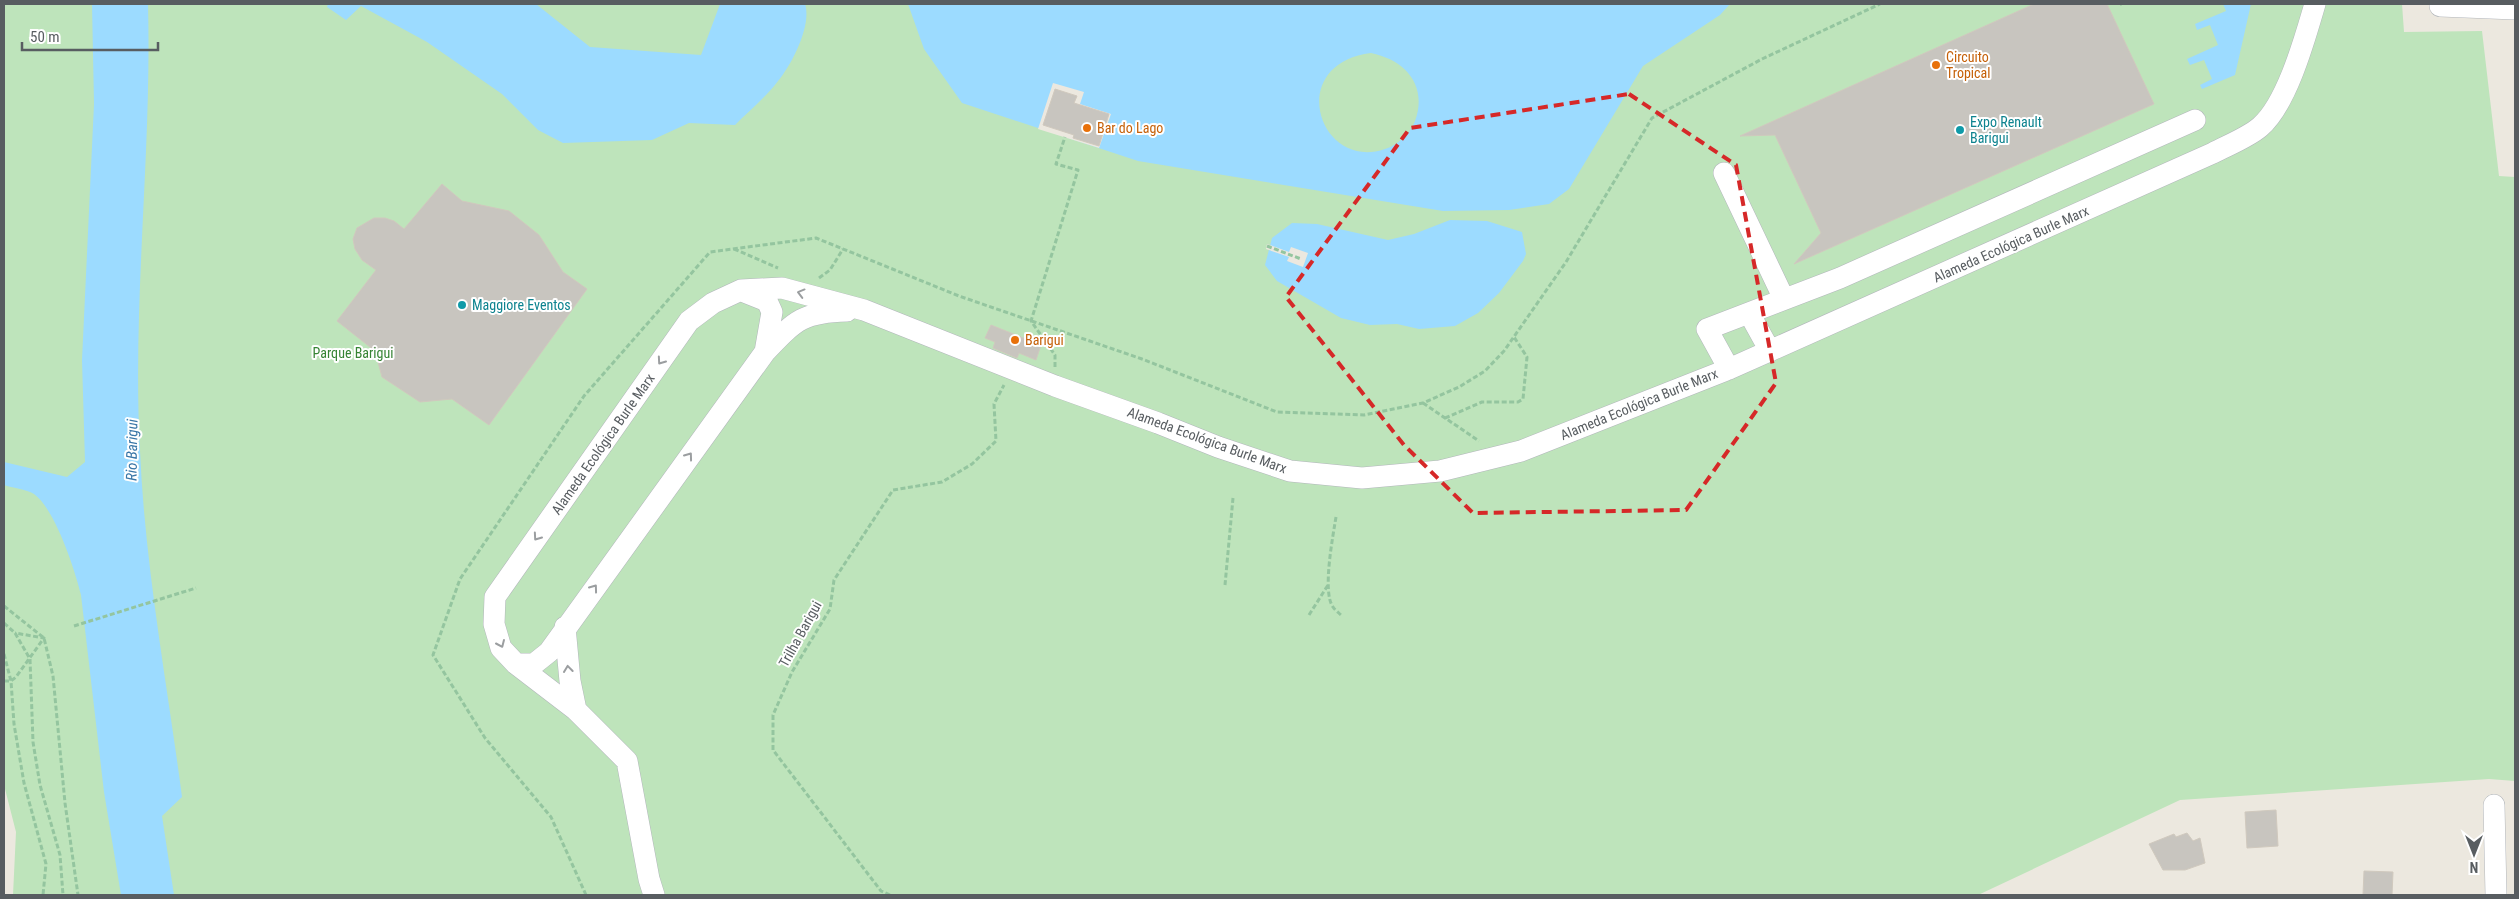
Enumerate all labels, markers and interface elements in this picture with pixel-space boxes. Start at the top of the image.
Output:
scale bar [22,20,159,52]
text: 50 m [30,28,60,46]
place label: Circuito Tropical [1946,49,1990,81]
marker: Circuito Tropical [1930,59,1942,71]
place label: Expo Renault Barigui [1970,114,2042,146]
place label: Bar do Lago [1097,120,1163,136]
marker: Bar do Lago [1081,122,1093,134]
marker: Expo Renault Barigui [1954,124,1966,136]
street label: Alameda Ecológica Burle Marx [1931,202,2091,286]
one-way arrow [797,288,805,298]
place label: Maggiore Eventos [472,297,571,313]
marker: Maggiore Eventos [456,299,468,311]
place label: Barigui [1025,332,1064,348]
marker: Barigui [1009,334,1021,346]
park label: Parque Barigui [313,345,393,361]
one-way arrow [658,355,667,365]
street label: Alameda Ecológica Burle Marx [1558,365,1720,443]
street label: Alameda Ecológica Burle Marx [548,370,658,518]
street label: Alameda Ecológica Burle Marx [1125,404,1289,476]
water label: Rio Barigui [122,418,142,481]
one-way arrow [684,453,692,462]
one-way arrow [534,531,543,541]
one-way arrow [588,584,597,593]
street label: Trilha Barigui [775,598,825,670]
one-way arrow [495,639,506,648]
one-way arrow [563,664,574,672]
north arrow [2449,829,2499,879]
text: N [2470,859,2478,875]

